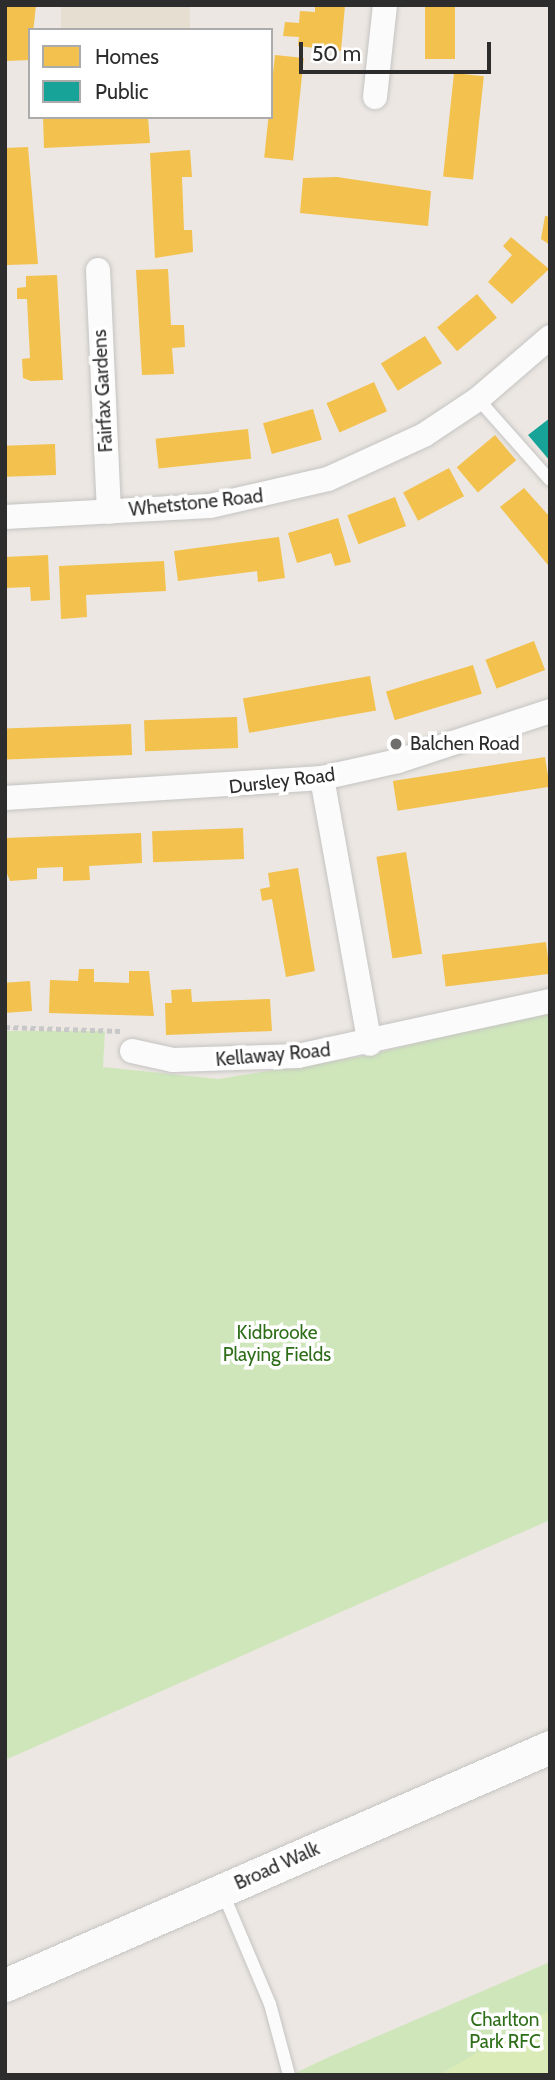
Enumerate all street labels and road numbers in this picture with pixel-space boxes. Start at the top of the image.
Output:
street label: Fairfax Gardens [88,329,118,453]
street label: Whetstone Road [128,485,264,521]
street label: Dursley Road [228,763,336,799]
street label: Kellaway Road [215,1039,331,1071]
street label: Broad Walk [231,1837,323,1895]

